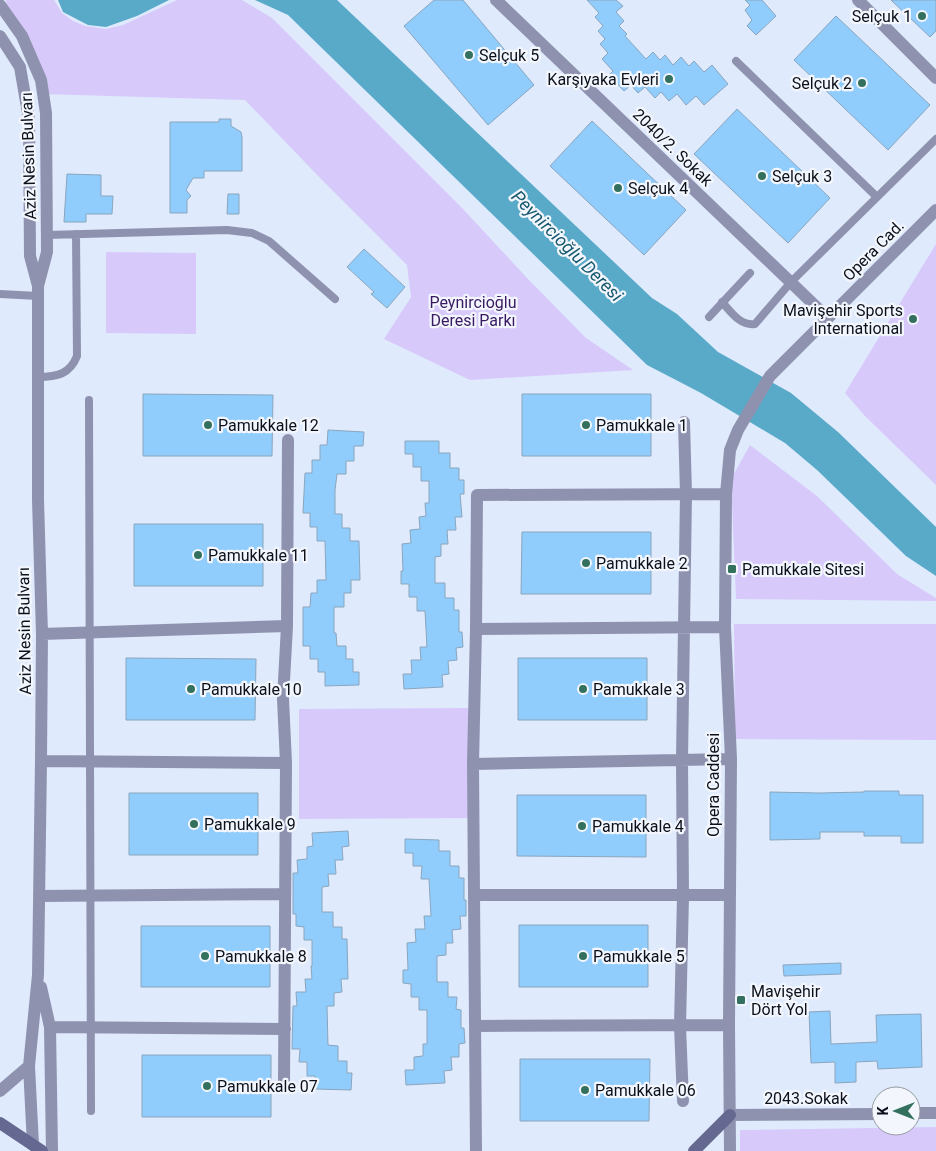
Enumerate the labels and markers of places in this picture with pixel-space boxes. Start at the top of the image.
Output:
place label: Selçuk 1 [852,7,912,26]
marker: Selçuk 1 [916,10,928,22]
place label: Selçuk 5 [479,46,539,65]
marker: Selçuk 5 [463,49,475,61]
place label: Karşıyaka Evleri [547,70,659,89]
marker: Karşıyaka Evleri [663,73,675,85]
place label: Selçuk 2 [792,74,852,93]
marker: Selçuk 2 [856,77,868,89]
place label: Selçuk 3 [772,167,832,186]
marker: Selçuk 3 [756,170,768,182]
place label: Selçuk 4 [628,179,688,198]
marker: Selçuk 4 [612,182,624,194]
place label: Mavişehir Sports International [783,301,903,338]
marker: Mavişehir Sports International [907,313,919,325]
place label: Pamukkale 12 [218,416,319,435]
place label: Pamukkale 1 [596,416,688,435]
marker: Pamukkale 12 [202,419,214,431]
marker: Pamukkale 1 [580,419,592,431]
place label: Pamukkale 11 [208,546,309,565]
marker: Pamukkale 11 [192,549,204,561]
place label: Pamukkale 2 [596,554,688,573]
marker: Pamukkale 2 [580,557,592,569]
place label: Pamukkale Sitesi [742,560,864,579]
marker: Pamukkale Sitesi [726,563,738,575]
place label: Pamukkale 10 [201,680,302,699]
place label: Pamukkale 3 [593,680,685,699]
marker: Pamukkale 10 [185,683,197,695]
marker: Pamukkale 3 [577,683,589,695]
place label: Pamukkale 9 [204,815,296,834]
place label: Pamukkale 4 [592,817,684,836]
marker: Pamukkale 9 [188,818,200,830]
marker: Pamukkale 4 [576,820,588,832]
place label: Pamukkale 8 [215,947,307,966]
place label: Pamukkale 5 [593,947,685,966]
marker: Pamukkale 8 [199,950,211,962]
marker: Pamukkale 5 [577,950,589,962]
place label: Mavişehir Dört Yol [751,982,821,1019]
marker: Mavişehir Dört Yol [735,994,747,1006]
place label: Pamukkale 07 [217,1077,318,1096]
marker: Pamukkale 07 [201,1080,213,1092]
place label: Pamukkale 06 [595,1081,696,1100]
marker: Pamukkale 06 [579,1084,591,1096]

